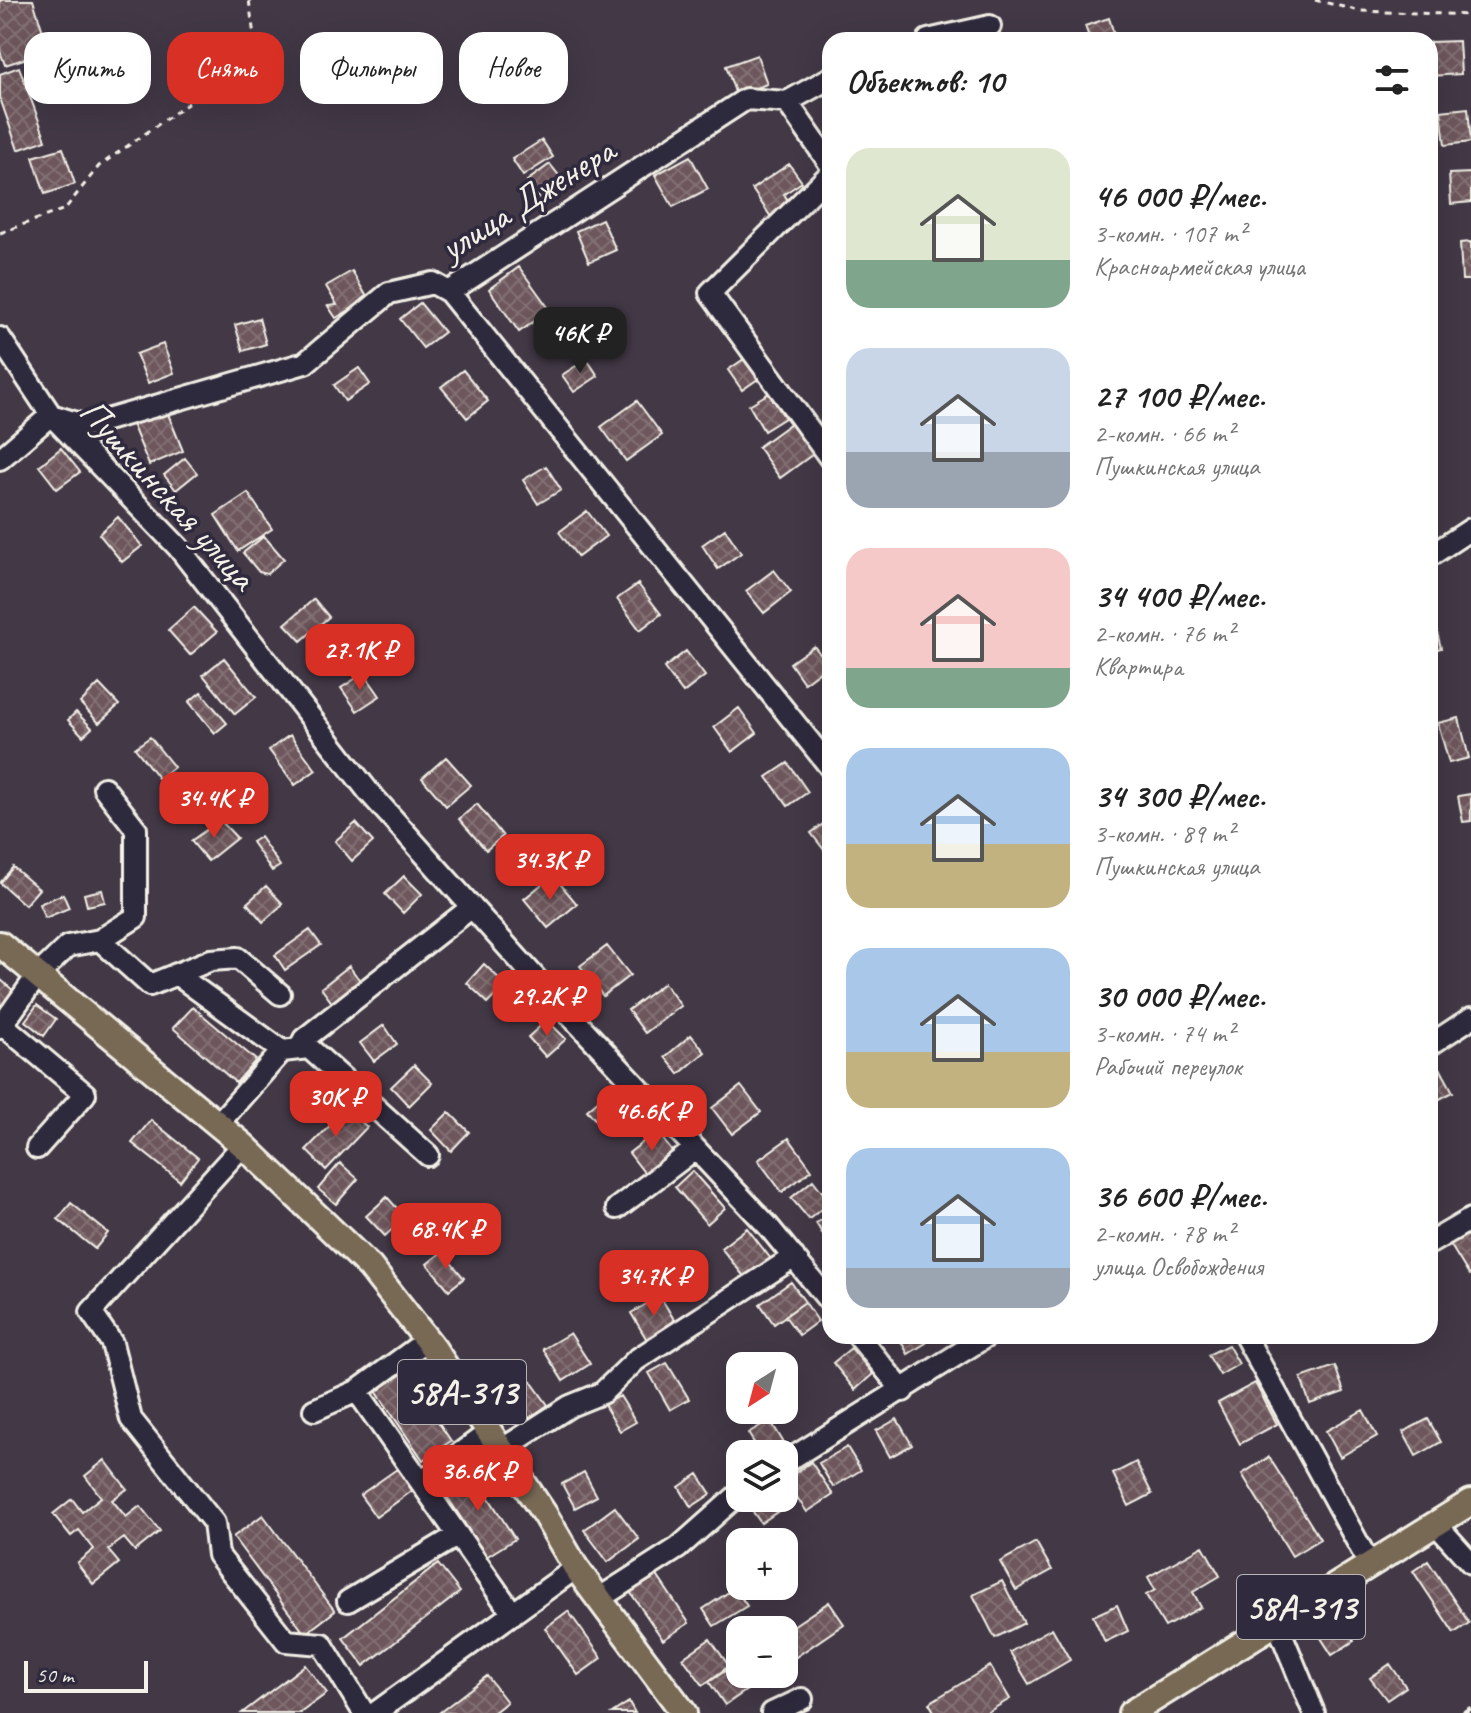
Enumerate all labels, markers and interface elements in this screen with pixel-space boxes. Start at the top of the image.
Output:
chip: Купить [24,32,151,104]
chip: Снять [167,32,284,104]
chip: Фильтры [300,32,443,104]
chip: Новое [459,32,568,104]
icon: filters [1370,58,1414,102]
text: Объектов: 10 [846,59,1004,102]
street label: улица Дженера [429,125,626,272]
text: 46 000 ₽/мес. [1094,174,1266,217]
icon: home [910,180,1006,276]
text: 3-комн. · 107 m² [1094,217,1246,250]
text: Красноармейская улица [1094,250,1305,283]
pin: 46K ₽ [524,307,636,375]
text: 46K ₽ [552,316,608,349]
text: 27 100 ₽/мес. [1094,374,1265,417]
icon: home [910,380,1006,476]
street label: Пушкинская улица [70,388,268,601]
text: 2-комн. · 66 m² [1094,417,1234,450]
text: Пушкинская улица [1094,450,1259,483]
text: 34 400 ₽/мес. [1094,574,1265,617]
icon: home [910,580,1006,676]
text: 2-комн. · 76 m² [1094,617,1234,650]
pin: 27.1K ₽ [286,624,434,692]
text: 27.1K ₽ [323,633,397,666]
text: Квартира [1094,650,1183,683]
pin: 34.4K ₽ [140,772,288,840]
text: 34 300 ₽/мес. [1094,774,1265,817]
icon: home [910,780,1006,876]
text: 34.4K ₽ [177,781,251,814]
text: 3-комн. · 89 m² [1094,817,1234,850]
pin: 34.3K ₽ [476,834,624,902]
text: 34.3K ₽ [513,843,587,876]
text: Пушкинская улица [1094,850,1259,883]
pin: 29.2K ₽ [473,970,621,1038]
text: 30 000 ₽/мес. [1094,974,1265,1017]
text: 29.2K ₽ [511,979,583,1012]
icon: home [910,980,1006,1076]
text: 3-комн. · 74 m² [1094,1017,1234,1050]
text: Рабочий переулок [1094,1050,1242,1083]
pin: 30K ₽ [280,1071,392,1139]
text: 30K ₽ [308,1080,364,1113]
pin: 46.6K ₽ [578,1085,726,1153]
text: 46.6K ₽ [615,1094,689,1127]
text: 36 600 ₽/мес. [1094,1174,1267,1217]
icon: home [910,1180,1006,1276]
pin: 68.4K ₽ [372,1203,520,1271]
text: 68.4K ₽ [409,1212,483,1245]
text: 2-комн. · 78 m² [1094,1217,1234,1250]
pin: 34.7K ₽ [580,1250,728,1318]
text: улица Освобождения [1094,1250,1263,1283]
text: 34.7K ₽ [617,1259,691,1292]
north arrow [726,1352,798,1424]
map controls [726,1352,798,1688]
road number: 58А-313 [398,1360,526,1424]
button: layers [726,1440,798,1512]
pin: 36.6K ₽ [404,1445,552,1513]
text: 36.6K ₽ [441,1454,515,1487]
button: + [726,1528,798,1600]
road number: 58А-313 [1237,1575,1365,1639]
button: − [726,1616,798,1688]
scale bar [24,1657,148,1693]
text: 50 m [36,1661,73,1689]

